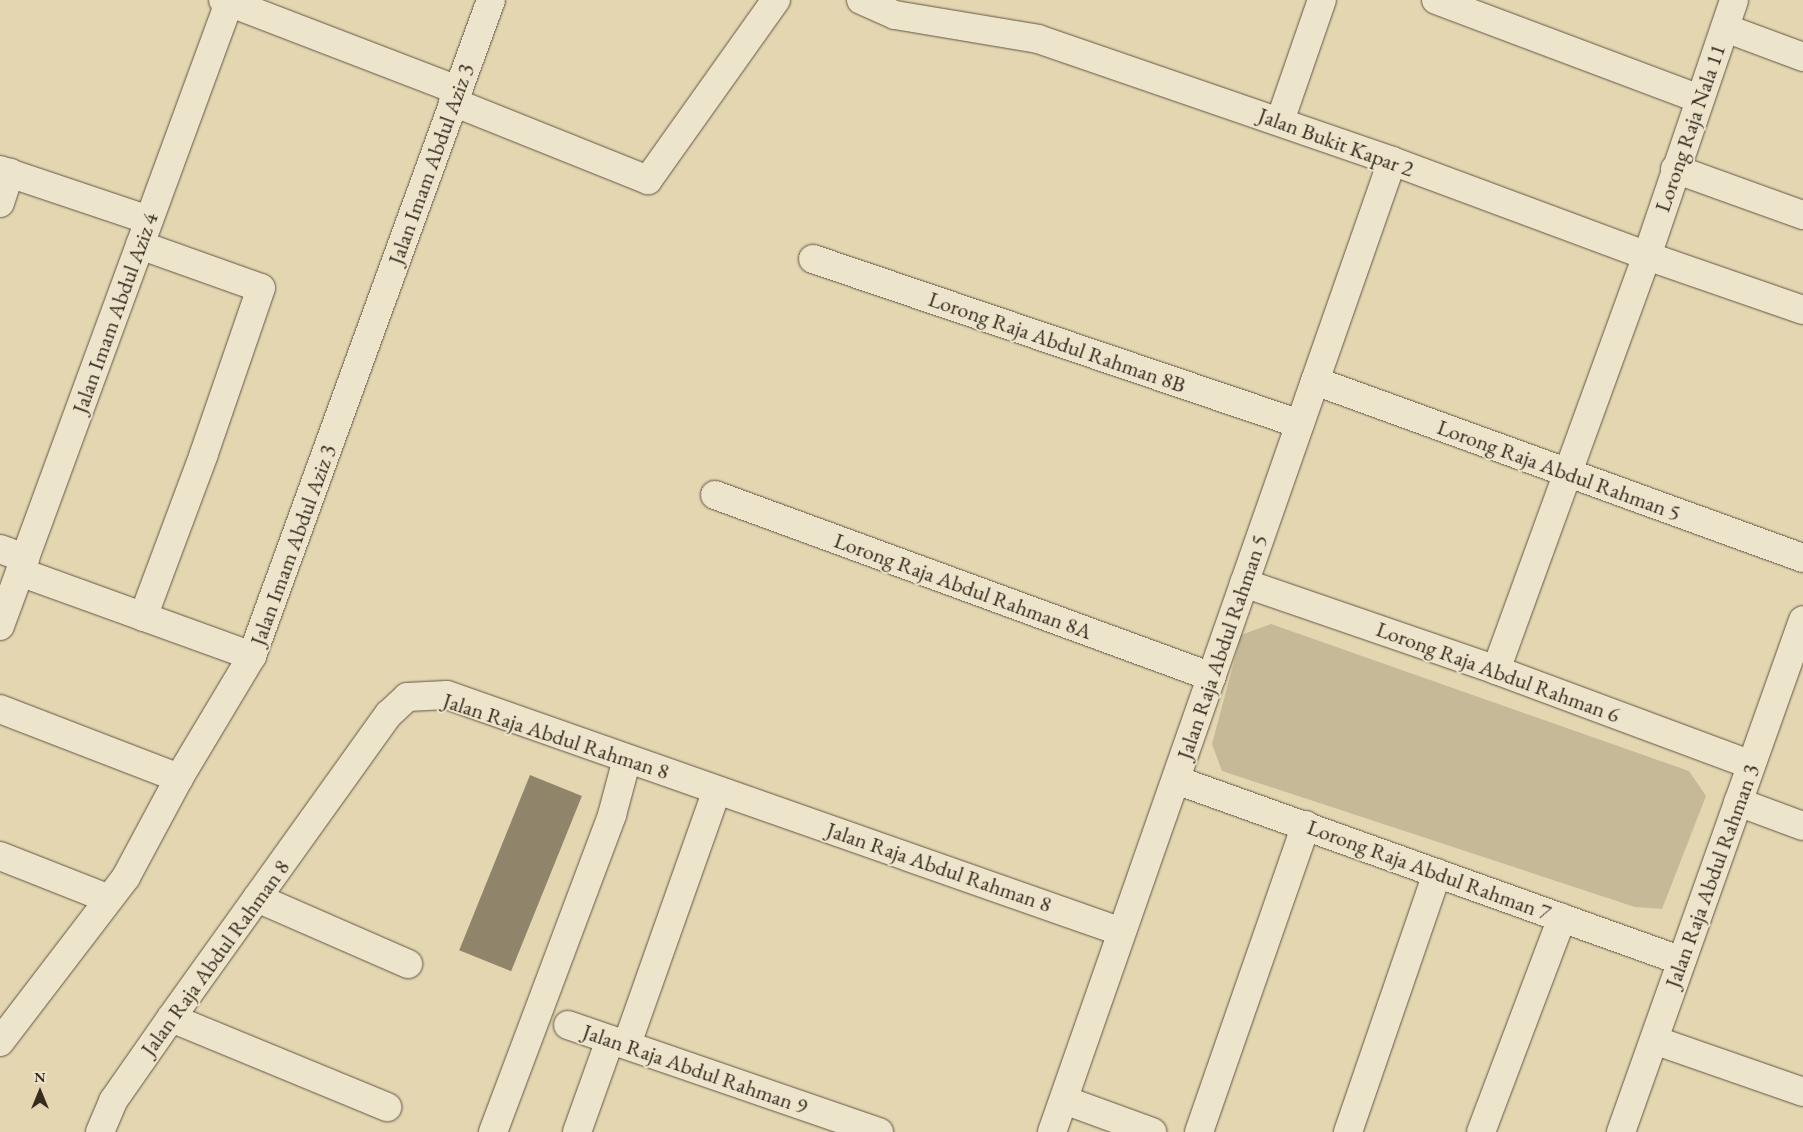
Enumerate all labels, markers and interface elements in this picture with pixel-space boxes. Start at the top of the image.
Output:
street label: Lorong Raja Nala 11 [1649,41,1731,215]
street label: Jalan Imam Abdul Aziz 3 [382,60,480,268]
street label: Jalan Bukit Kapar 2 [1255,102,1417,182]
street label: Jalan Imam Abdul Aziz 4 [66,209,164,417]
street label: Lorong Raja Abdul Rahman 8B [925,286,1189,398]
street label: Lorong Raja Abdul Rahman 5 [1434,414,1684,526]
street label: Jalan Imam Abdul Aziz 3 [244,441,342,649]
street label: Lorong Raja Abdul Rahman 8A [830,527,1096,645]
street label: Jalan Raja Abdul Rahman 5 [1171,531,1273,763]
street label: Lorong Raja Abdul Rahman 6 [1373,616,1623,728]
street label: Jalan Raja Abdul Rahman 8 [440,687,672,785]
street label: Jalan Raja Abdul Rahman 3 [1659,761,1765,991]
street label: Lorong Raja Abdul Rahman 7 [1304,814,1554,926]
street label: Jalan Raja Abdul Rahman 8 [823,816,1055,918]
street label: Jalan Raja Abdul Rahman 8 [135,855,295,1061]
street label: Jalan Raja Abdul Rahman 9 [579,1018,811,1120]
north arrow [15,1067,65,1117]
text: N [34,1068,46,1086]

